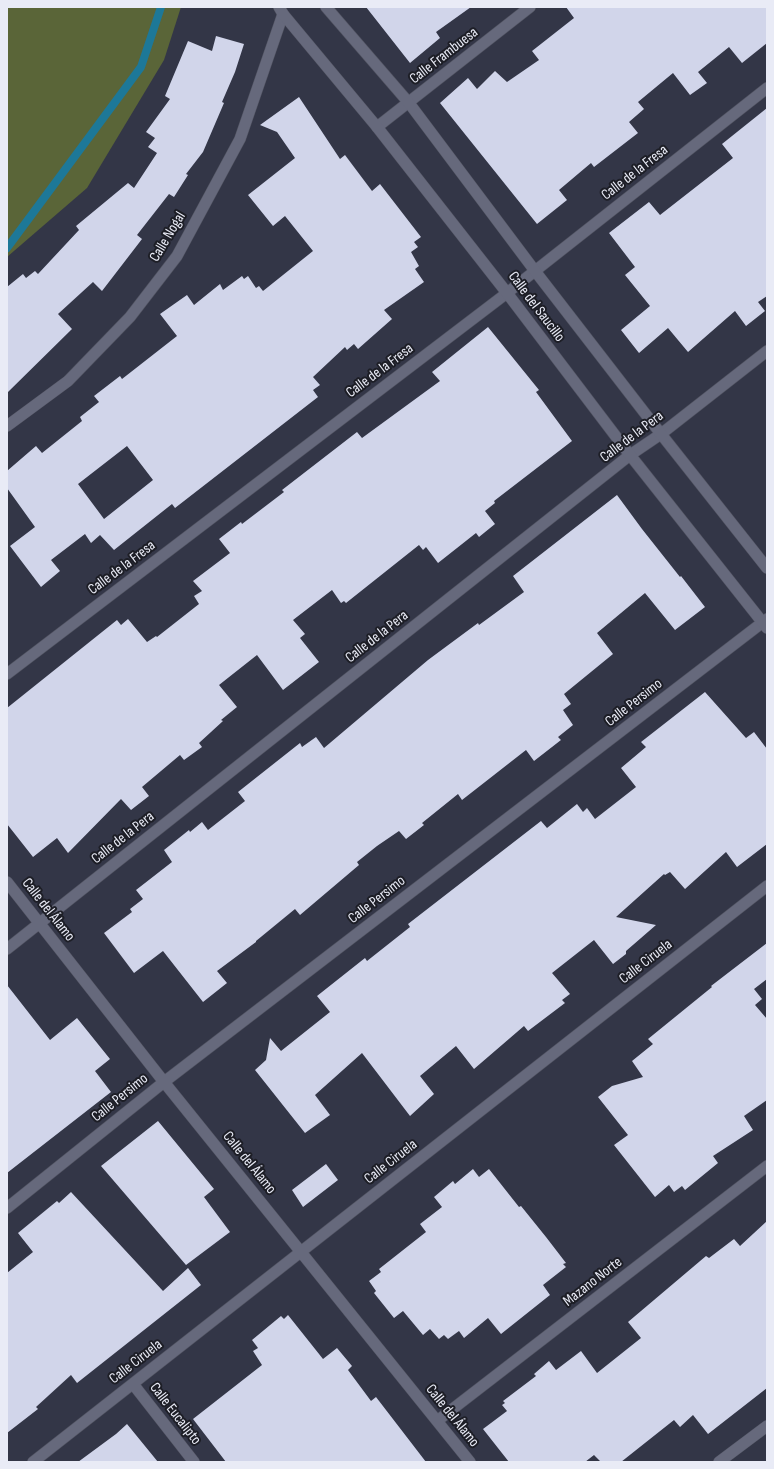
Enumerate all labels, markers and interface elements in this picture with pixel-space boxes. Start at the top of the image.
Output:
street label: Calle Frambuesa [406,24,482,88]
street label: Calle de la Fresa [598,142,672,204]
street label: Calle Nogal [146,209,190,265]
street label: Calle del Saucillo [504,268,568,346]
street label: Calle de la Fresa [343,340,417,402]
street label: Calle de la Pera [597,407,667,467]
street label: Calle de la Fresa [85,537,159,599]
street label: Calle de la Pera [342,607,412,667]
street label: Calle Persimo [602,675,666,731]
street label: Calle de la Pera [88,808,158,868]
street label: Calle Persimo [345,872,409,928]
street label: Calle del Álamo [18,875,78,945]
street label: Calle Ciruela [616,936,676,988]
street label: Calle Persimo [88,1070,152,1126]
street label: Calle del Álamo [218,1128,280,1198]
street label: Calle Ciruela [361,1136,421,1188]
street label: Mazano Norte [560,1253,626,1311]
street label: Calle Ciruela [106,1336,166,1388]
street label: Calle Eucalipto [145,1379,205,1449]
street label: Calle del Álamo [421,1381,483,1451]

